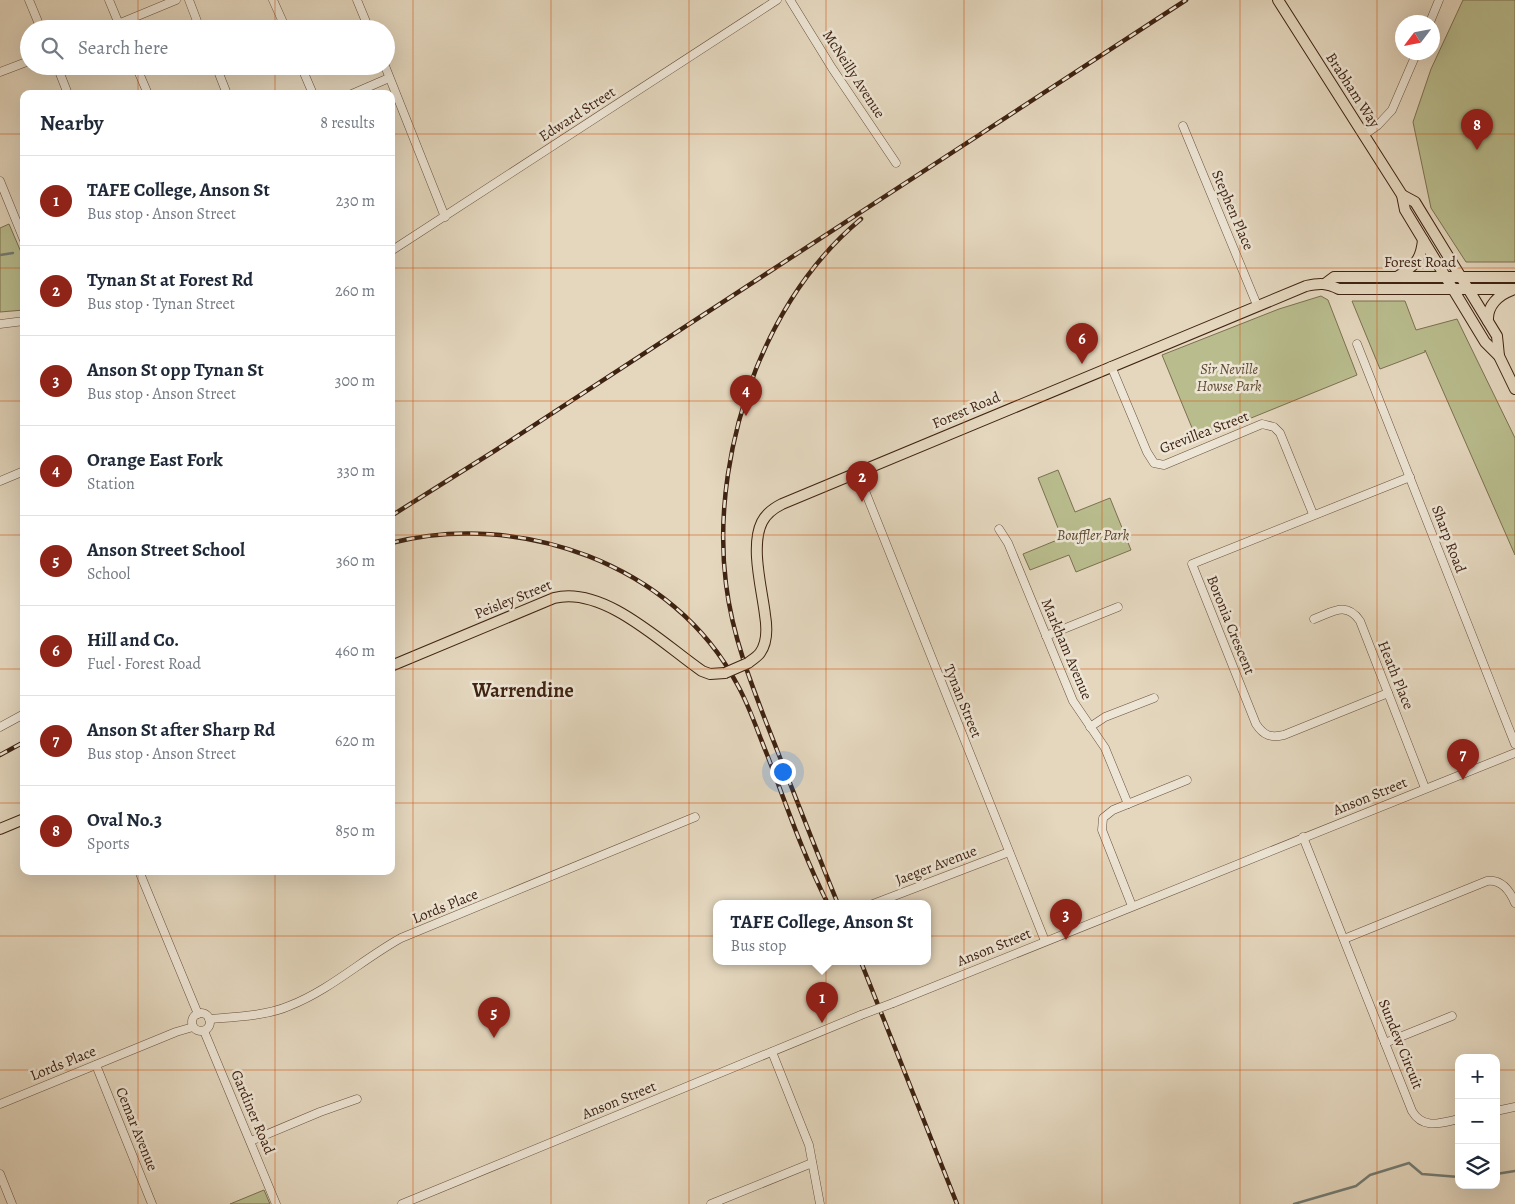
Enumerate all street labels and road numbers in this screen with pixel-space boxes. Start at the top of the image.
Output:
street label: McNeilly Avenue [818,26,890,122]
street label: Brabham Way [1321,49,1385,132]
street label: Edward Street [535,82,619,146]
street label: Stephen Place [1207,167,1259,253]
street label: Forest Road [1384,252,1457,272]
street label: Forest Road [929,386,1004,433]
street label: Grevillea Street [1157,406,1251,458]
street label: Sharp Road [1427,502,1471,576]
street label: Boronia Crescent [1202,572,1260,678]
street label: Peisley Street [471,574,555,624]
street label: Markham Avenue [1037,595,1097,703]
street label: Heath Place [1373,638,1419,713]
street label: Tynan Street [939,661,987,741]
street label: Anson Street [1329,772,1410,820]
street label: Jaeger Avenue [892,840,980,890]
street label: Lords Place [409,884,481,928]
street label: Anson Street [953,923,1034,971]
street label: Sundew Circuit [1374,996,1428,1092]
street label: Lords Place [27,1041,99,1085]
street label: Gardiner Road [226,1067,280,1158]
street label: Anson Street [578,1076,659,1124]
street label: Cemar Avenue [111,1084,163,1174]

